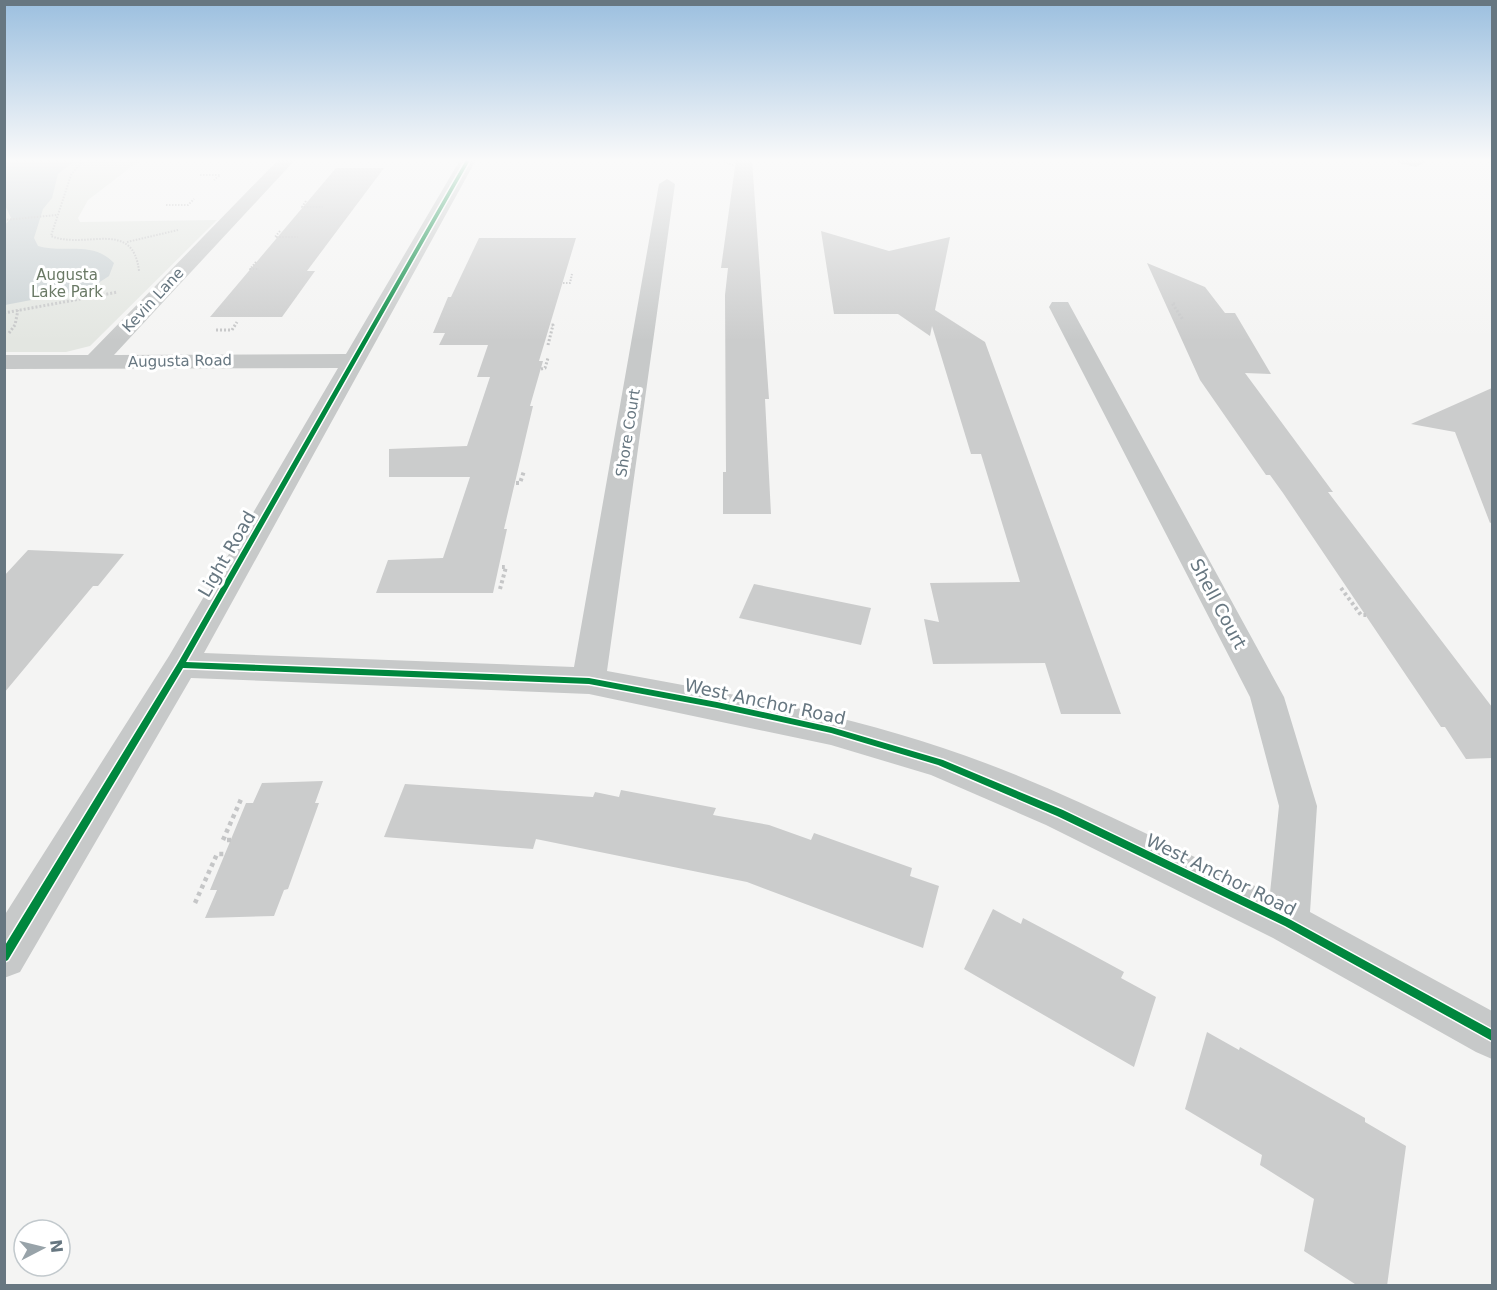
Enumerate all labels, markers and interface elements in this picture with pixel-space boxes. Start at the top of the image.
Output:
street label: Kevin Lane [118,264,188,336]
park label: Augusta Lake Park [31,266,103,301]
street label: Augusta Road [128,351,232,371]
street label: Shore Court [612,387,644,478]
street label: Light Road [194,507,260,600]
street label: Shell Court [1186,555,1251,652]
street label: West Anchor Road [683,674,848,729]
street label: West Anchor Road [1143,829,1300,920]
north arrow [12,1218,72,1278]
text: N [46,1238,67,1254]

